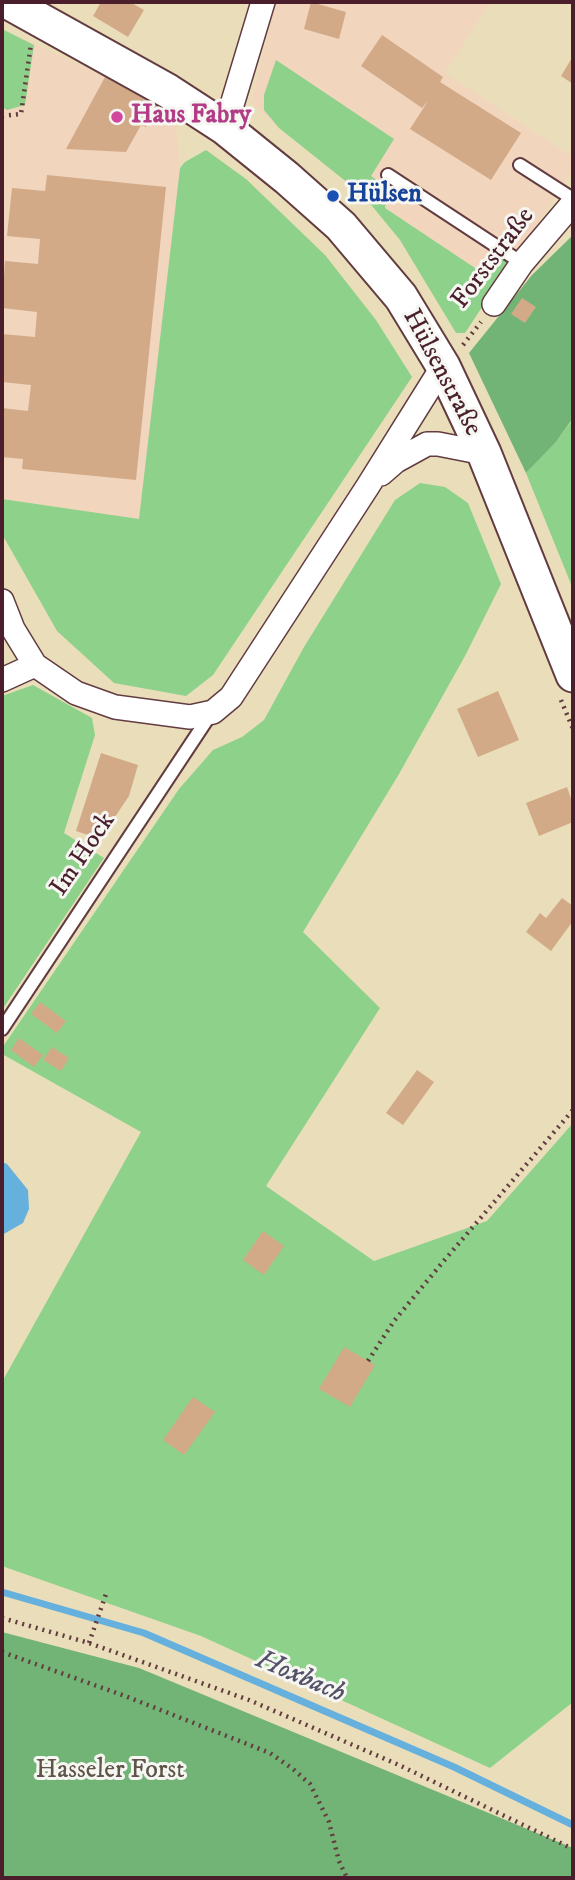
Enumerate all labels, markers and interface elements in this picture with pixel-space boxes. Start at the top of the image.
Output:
place label: Haus Fabry [131,101,251,133]
marker: Haus Fabry [109,109,125,125]
place label: Hülsen [347,180,422,212]
marker: Hülsen [325,188,341,204]
street label: Forststraße [446,202,542,316]
street label: Hülsenstraße [395,304,487,442]
street label: Im Hock [45,807,123,903]
water label: Hoxbach [250,1644,350,1712]
park label: Hasseler Forst [35,1756,185,1788]

